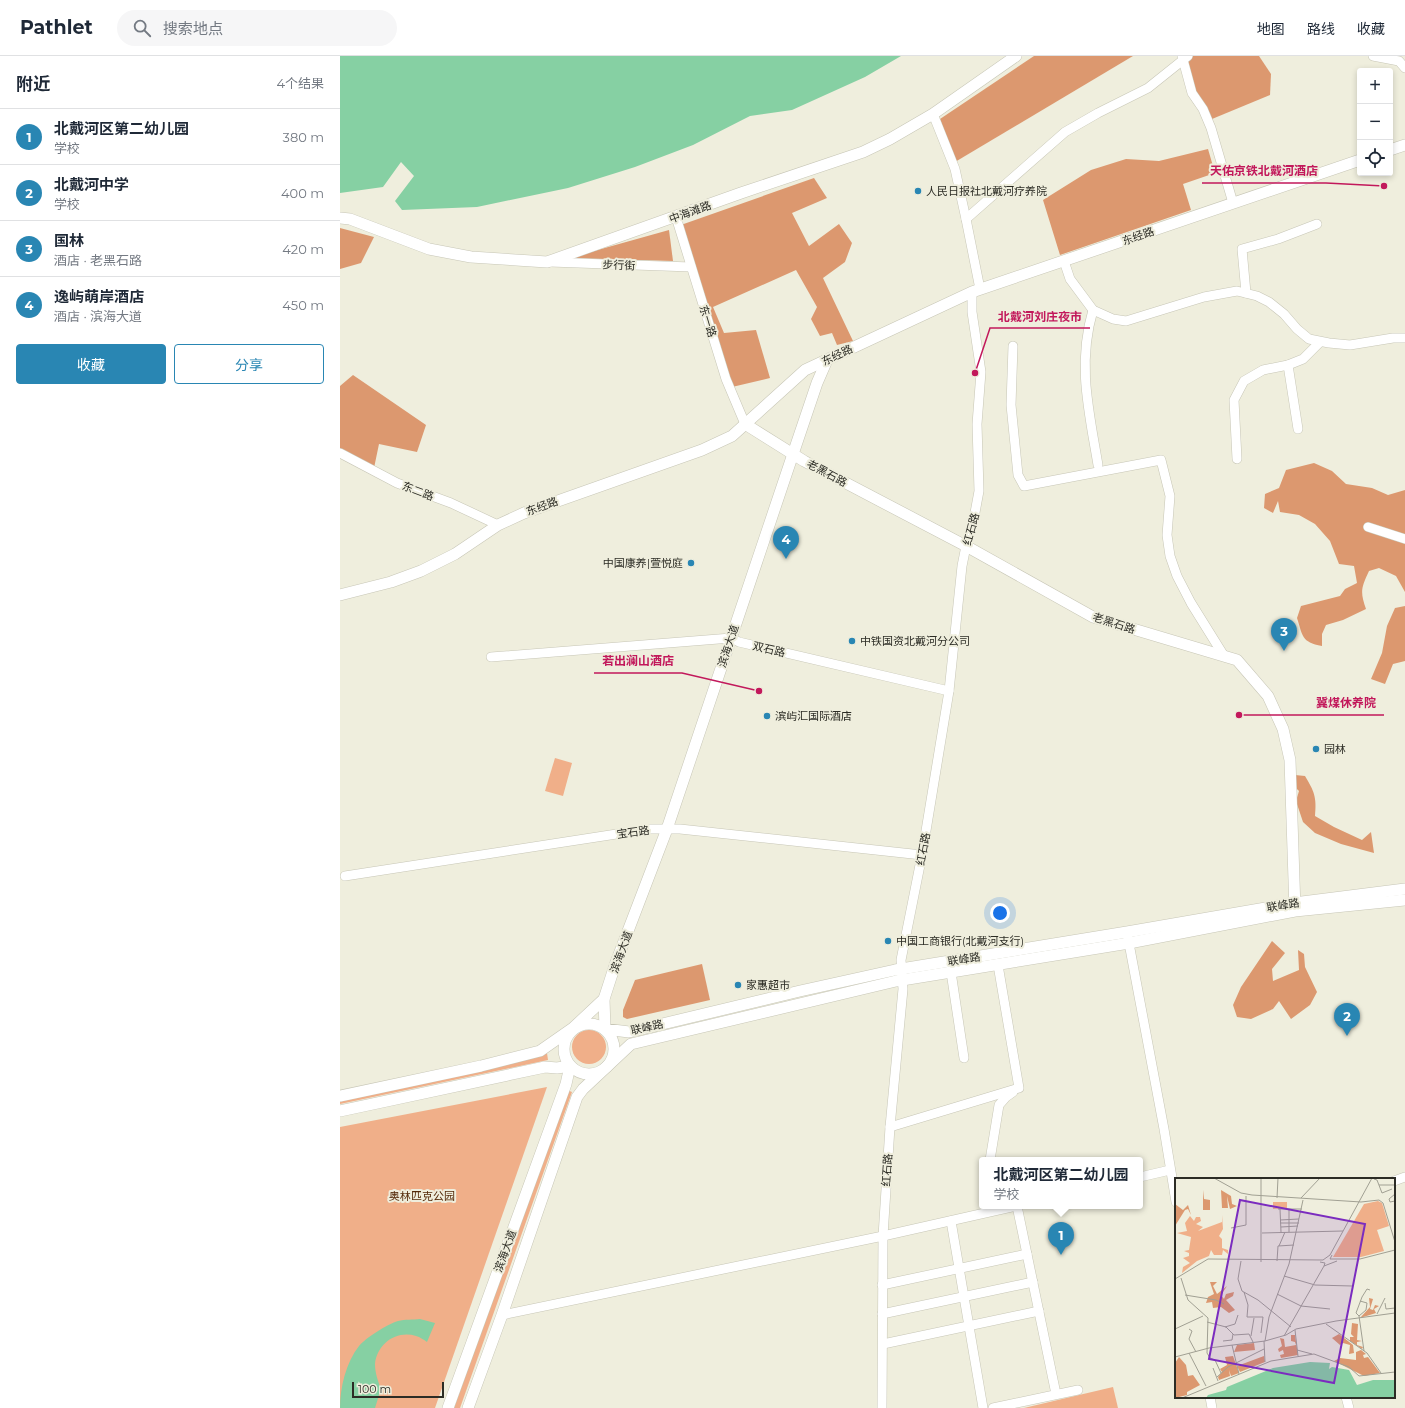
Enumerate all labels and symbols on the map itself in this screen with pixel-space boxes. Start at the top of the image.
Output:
callout: 天佑京铁北戴河酒店 [1202,159,1326,183]
text: 天佑京铁北戴河酒店 [1210,163,1318,178]
place label: 人民日报社北戴河疗养院 [926,184,1047,198]
marker: 人民日报社北戴河疗养院 [913,186,923,196]
street label: 中海滩路 [667,198,713,226]
street label: 东经路 [1120,224,1156,248]
street label: 步行街 [602,257,636,273]
street label: 东一路 [696,303,720,339]
callout: 北戴河刘庄夜市 [990,304,1090,328]
text: 北戴河刘庄夜市 [998,309,1082,324]
street label: 东经路 [819,341,855,369]
street label: 老黑石路 [804,456,850,490]
street label: 东二路 [400,479,436,503]
street label: 东经路 [524,494,560,518]
street label: 红石路 [960,511,982,547]
pin: 4 [773,526,799,559]
place label: 中国康养|萱悦庭 [603,556,683,570]
marker: 中国康养|萱悦庭 [686,558,696,568]
street label: 老黑石路 [1091,610,1137,636]
pin: 3 [1271,618,1297,651]
street label: 滨海大道 [715,623,741,669]
place label: 中铁国资北戴河分公司 [860,634,970,648]
marker: 中铁国资北戴河分公司 [847,636,857,646]
street label: 双石路 [751,638,787,660]
callout: 若出澜山酒店 [594,649,682,673]
text: 若出澜山酒店 [602,653,674,668]
callout: 冀煤休养院 [1308,691,1384,715]
text: 冀煤休养院 [1316,695,1376,710]
place label: 滨屿汇国际酒店 [775,709,852,723]
marker: 滨屿汇国际酒店 [762,711,772,721]
place label: 园林 [1324,742,1346,756]
marker: 园林 [1311,744,1321,754]
street label: 宝石路 [616,823,650,841]
street label: 红石路 [913,832,933,866]
street label: 联峰路 [1266,896,1300,914]
your location [990,903,1010,923]
street label: 滨海大道 [607,929,635,975]
place label: 中国工商银行(北戴河支行) [896,934,1024,948]
marker: 中国工商银行(北戴河支行) [883,936,893,946]
street label: 联峰路 [947,950,981,968]
place label: 家惠超市 [746,978,790,992]
marker: 家惠超市 [733,980,743,990]
pin: 2 [1334,1003,1360,1036]
street label: 联峰路 [629,1016,665,1038]
street label: 红石路 [879,1153,895,1187]
inset map [1175,1178,1395,1398]
park label: 奥林匹克公园 [389,1189,455,1203]
pin: 1 [1048,1222,1074,1255]
street label: 滨海大道 [491,1228,519,1274]
scale bar [352,1380,444,1399]

